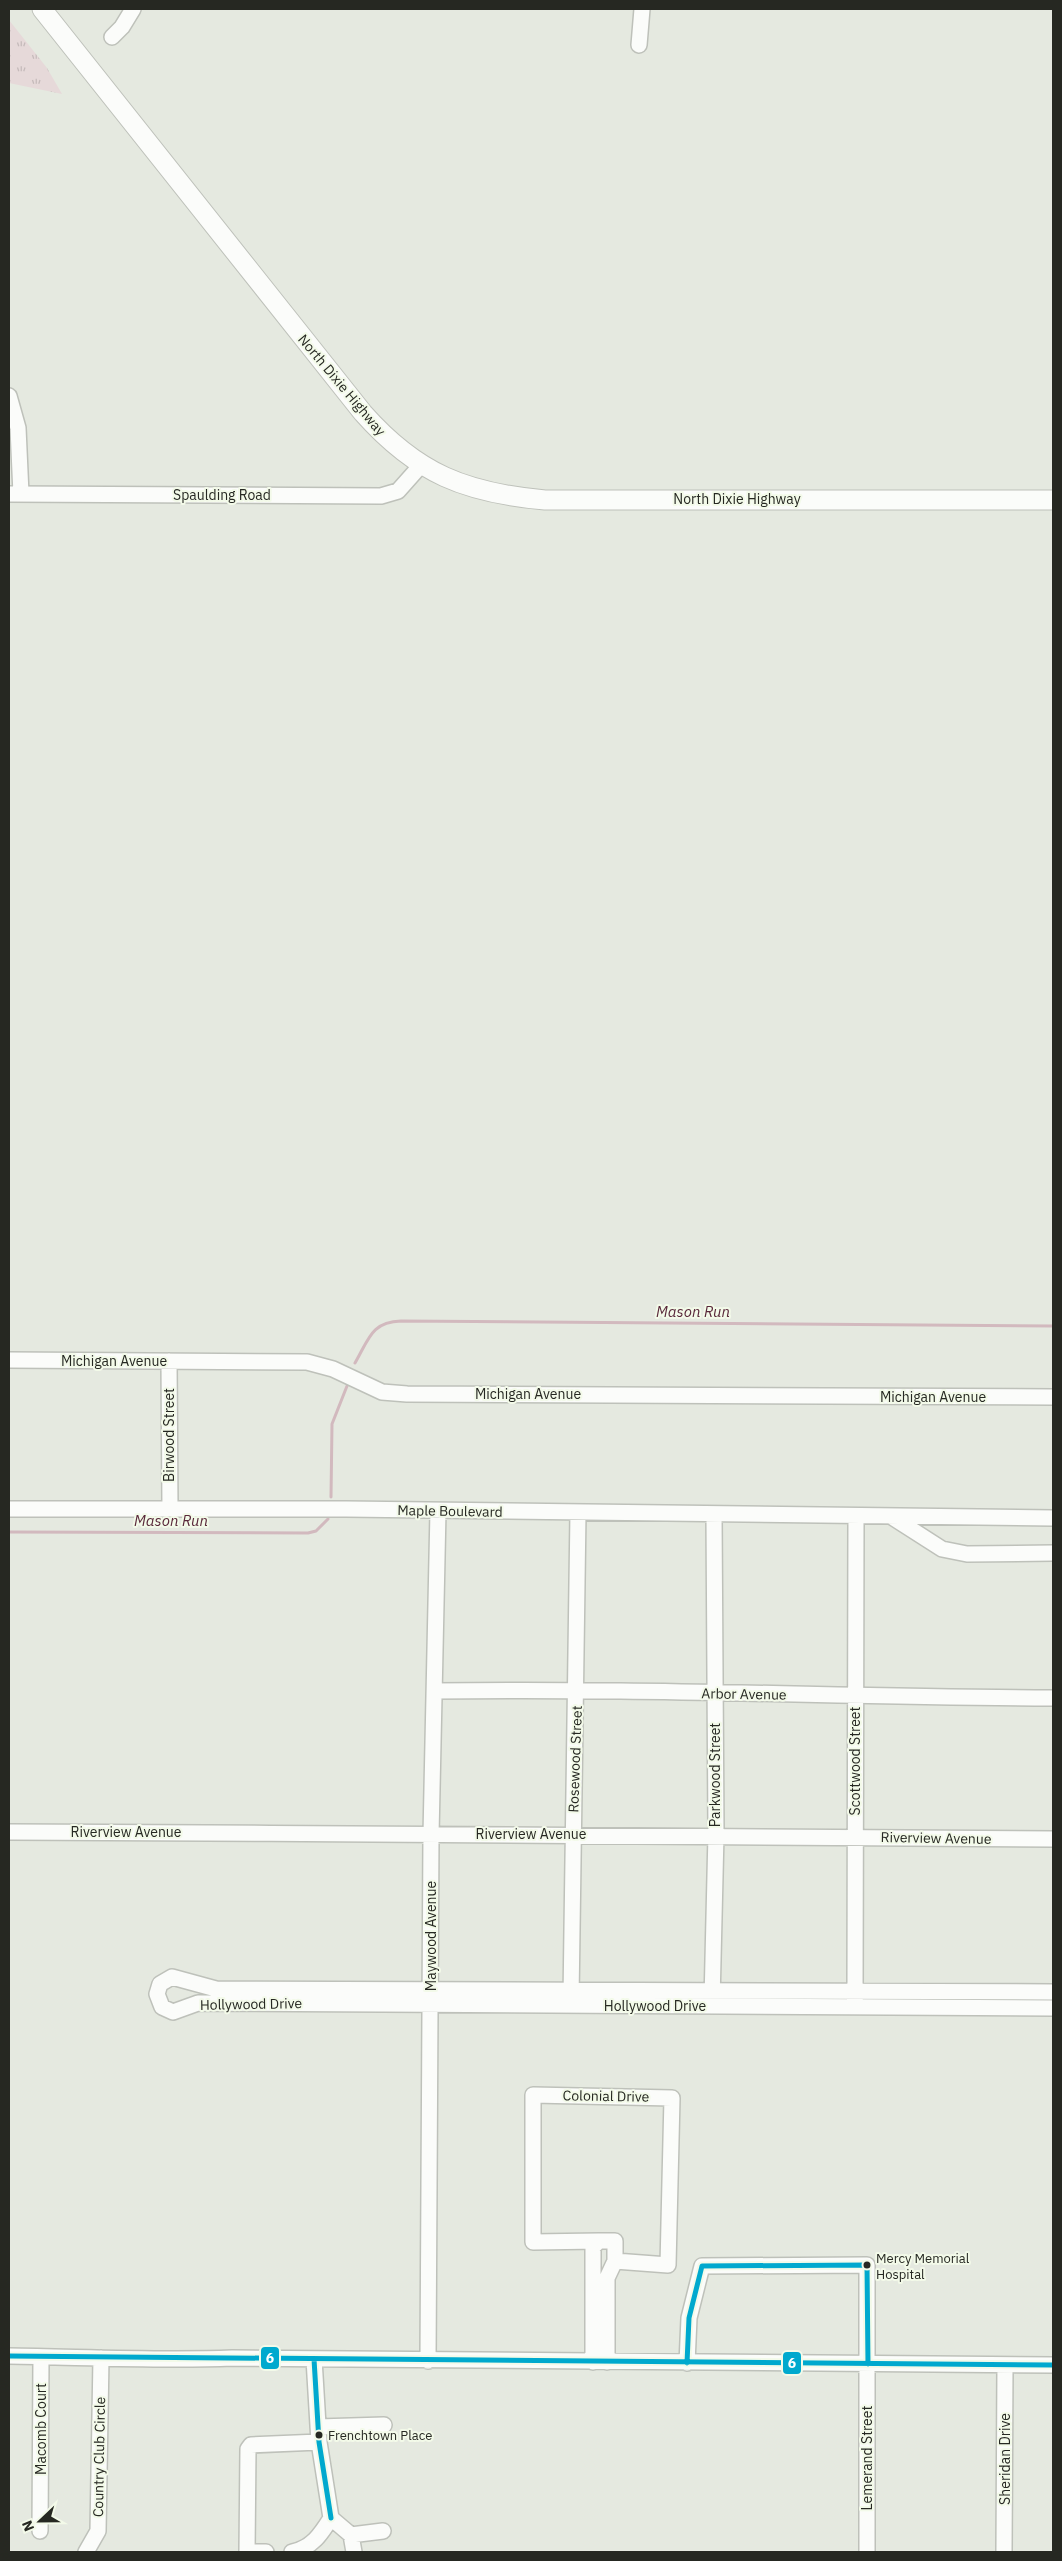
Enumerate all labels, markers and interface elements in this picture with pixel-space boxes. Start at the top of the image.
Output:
street label: North Dixie Highway [294,330,390,440]
street label: Spaulding Road [173,486,271,504]
street label: North Dixie Highway [673,490,801,508]
water label: Mason Run [656,1302,730,1321]
street label: Michigan Avenue [61,1352,167,1370]
street label: Michigan Avenue [475,1385,581,1403]
street label: Birwood Street [160,1388,178,1482]
street label: Michigan Avenue [880,1388,986,1406]
street label: Maple Boulevard [397,1501,503,1521]
water label: Mason Run [134,1511,208,1530]
street label: Arbor Avenue [701,1684,787,1704]
street label: Rosewood Street [564,1705,586,1813]
street label: Scottwood Street [846,1707,864,1815]
street label: Parkwood Street [706,1723,724,1827]
street label: Riverview Avenue [70,1823,182,1841]
street label: Riverview Avenue [475,1825,587,1843]
street label: Riverview Avenue [880,1828,992,1848]
street label: Maywood Avenue [422,1881,440,1991]
street label: Hollywood Drive [200,1994,303,2014]
street label: Hollywood Drive [604,1997,707,2015]
street label: Colonial Drive [562,2086,650,2106]
place label: Mercy Memorial Hospital [876,2250,970,2283]
marker: Mercy Memorial Hospital [862,2260,872,2270]
line badge: 6 [260,2346,280,2370]
text: 6 [266,2349,274,2367]
line badge: 6 [782,2351,802,2375]
text: 6 [788,2354,796,2372]
street label: Macomb Court [32,2383,50,2475]
street label: Country Club Circle [89,2396,109,2517]
street label: Lemerand Street [858,2406,876,2510]
street label: Sheridan Drive [996,2413,1014,2505]
place label: Frenchtown Place [328,2427,432,2444]
marker: Frenchtown Place [314,2430,324,2440]
north arrow [15,2496,65,2546]
text: N [18,2518,38,2534]

